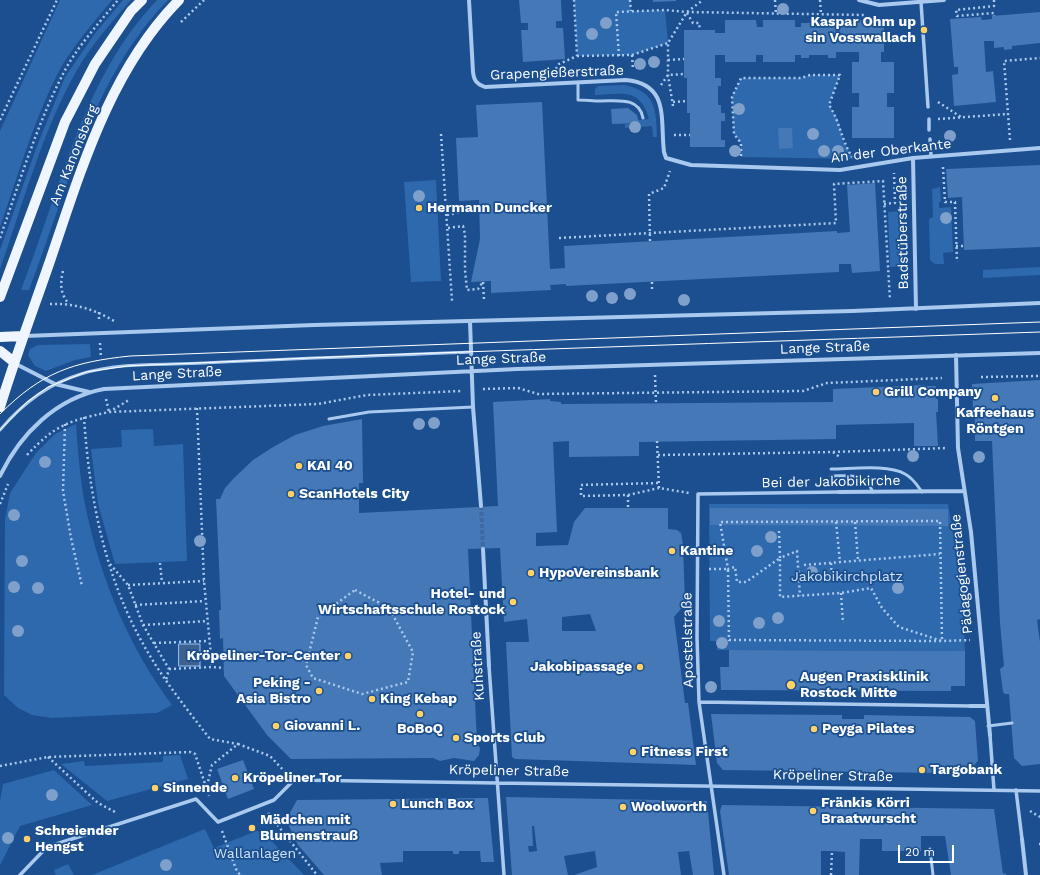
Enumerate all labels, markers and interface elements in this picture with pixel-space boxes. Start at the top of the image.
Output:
place label: Kaspar Ohm up sin Vosswallach [805,14,916,46]
marker: Kaspar Ohm up sin Vosswallach [919,25,929,35]
street label: Grapengießerstraße [490,62,624,84]
street label: Am Kanonsberg [46,102,102,208]
street label: An der Oberkante [830,135,952,167]
street label: Badstüberstraße [894,176,912,290]
place label: Hermann Duncker [427,200,552,216]
marker: Hermann Duncker [414,203,424,213]
street label: Lange Straße [780,338,870,358]
street label: Lange Straße [456,349,546,369]
street label: Lange Straße [131,363,223,385]
place label: Grill Company [884,384,982,400]
marker: Grill Company [871,387,881,397]
marker: Kaffeehaus Röntgen [990,393,1000,403]
place label: Kaffeehaus Röntgen [956,405,1034,438]
place label: KAI 40 [307,458,353,474]
marker: KAI 40 [294,461,304,471]
street label: Bei der Jakobikirche [761,472,901,492]
place label: ScanHotels City [299,486,409,502]
marker: ScanHotels City [286,489,296,499]
street label: Pädagogienstraße [947,513,977,635]
place label: Kantine [680,543,733,559]
marker: Kantine [667,546,677,556]
place label: HypoVereinsbank [539,565,659,581]
marker: HypoVereinsbank [526,568,536,578]
park label: Jakobikirchplatz [791,569,903,585]
place label: Hotel- und Wirtschaftsschule Rostock [318,586,505,618]
street label: Apostelstraße [679,592,697,688]
marker: Hotel- und Wirtschaftsschule Rostock [508,597,518,607]
street label: Kuhstraße [468,631,488,701]
place label: Kröpeliner-Tor-Center [186,648,340,664]
marker: Kröpeliner-Tor-Center [343,651,353,661]
place label: Jakobipassage [530,659,632,675]
marker: Jakobipassage [635,662,645,672]
place label: Augen Praxisklinik Rostock Mitte [800,669,929,702]
place label: Peking - Asia Bistro [236,675,311,708]
marker: Augen Praxisklinik Rostock Mitte [785,679,797,691]
marker: Peking - Asia Bistro [314,686,324,696]
place label: King Kebap [380,691,457,707]
marker: King Kebap [367,694,377,704]
marker: BoBoQ [415,709,425,719]
place label: Giovanni L. [284,718,360,734]
marker: Giovanni L. [271,721,281,731]
place label: BoBoQ [397,721,443,737]
place label: Peyga Pilates [822,721,914,737]
marker: Peyga Pilates [809,724,819,734]
place label: Sports Club [464,730,545,746]
marker: Sports Club [451,733,461,743]
place label: Fitness First [641,744,728,760]
marker: Fitness First [628,747,638,757]
street label: Kröpeliner Straße [449,762,569,780]
place label: Targobank [930,762,1002,778]
marker: Targobank [917,765,927,775]
street label: Kröpeliner Straße [773,767,893,785]
place label: Kröpeliner Tor [243,770,342,786]
marker: Kröpeliner Tor [230,773,240,783]
place label: Sinnende [163,780,227,796]
marker: Sinnende [150,783,160,793]
place label: Fränkis Körri Braatwurscht [821,795,916,828]
place label: Lunch Box [401,796,473,812]
marker: Lunch Box [388,799,398,809]
place label: Woolworth [631,799,707,815]
marker: Woolworth [618,802,628,812]
marker: Fränkis Körri Braatwurscht [808,806,818,816]
place label: Mädchen mit Blumenstrauß [260,812,358,844]
place label: Schreiender Hengst [35,823,118,856]
marker: Mädchen mit Blumenstrauß [247,823,257,833]
marker: Schreiender Hengst [22,834,32,844]
scale bar [900,837,956,863]
text: 20 m [905,845,935,859]
park label: Wallanlagen [214,846,296,862]

